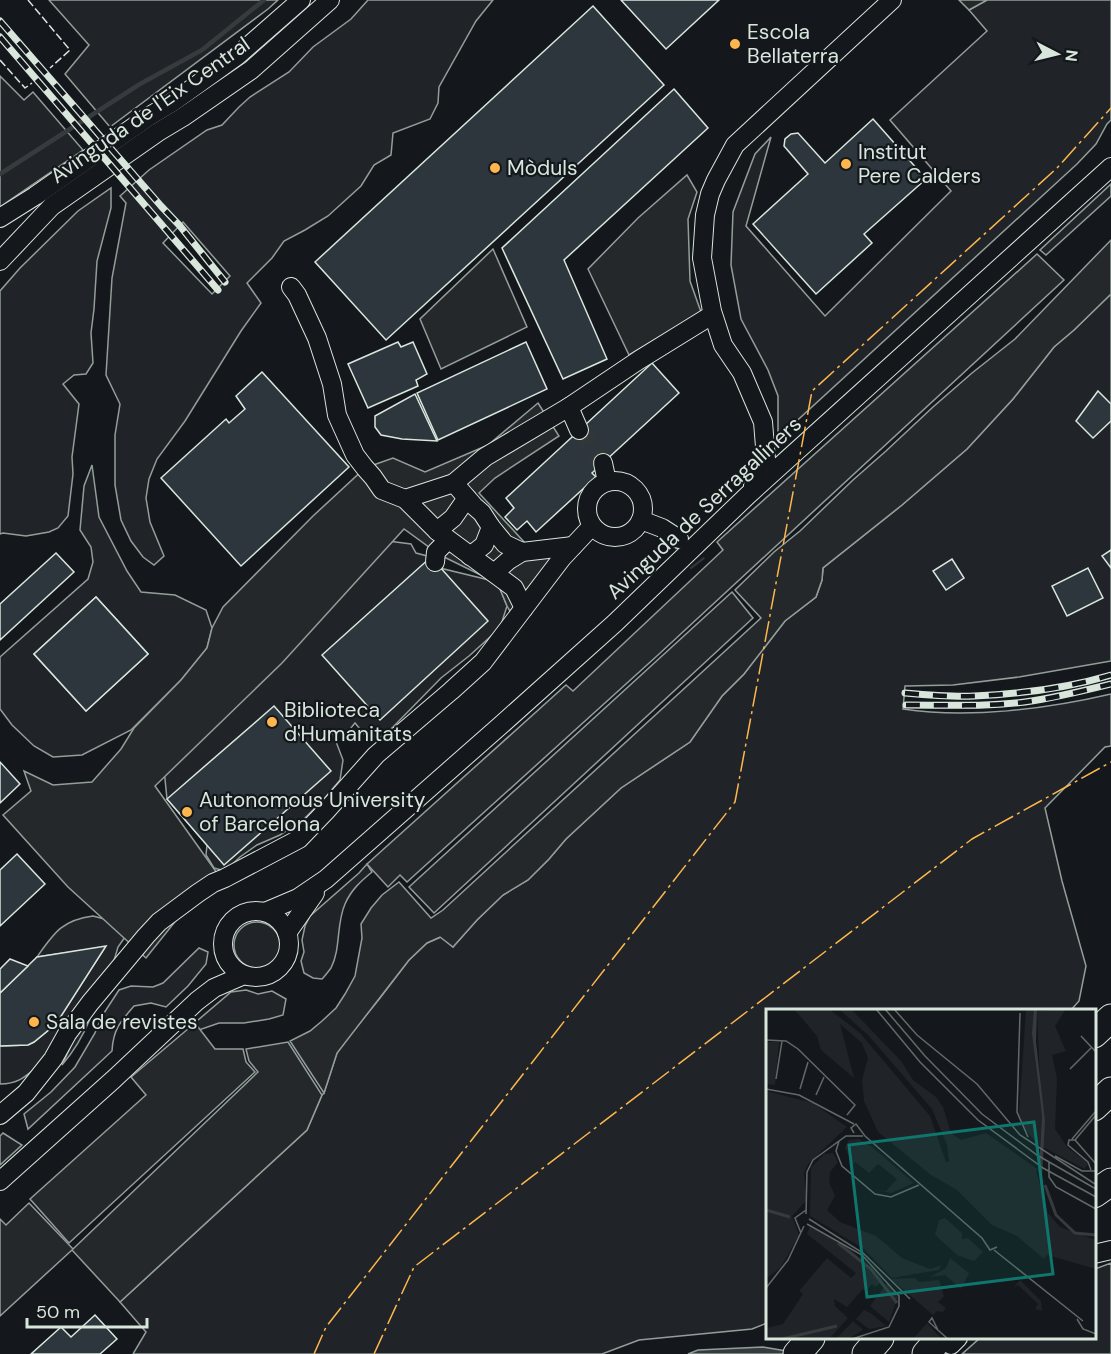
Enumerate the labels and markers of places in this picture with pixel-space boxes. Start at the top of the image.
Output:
place label: Escola Bellaterra [747,18,839,70]
marker: Escola Bellaterra [728,37,742,51]
place label: Institut Pere Calders [858,138,981,190]
place label: Mòduls [507,154,578,182]
marker: Institut Pere Calders [839,157,853,171]
marker: Mòduls [488,161,502,175]
place label: Biblioteca d'Humanitats [284,696,412,748]
marker: Biblioteca d'Humanitats [265,715,279,729]
place label: Autonomous University of Barcelona [199,786,426,838]
marker: Autonomous University of Barcelona [180,805,194,819]
place label: Sala de revistes [46,1008,197,1036]
marker: Sala de revistes [27,1015,41,1029]

